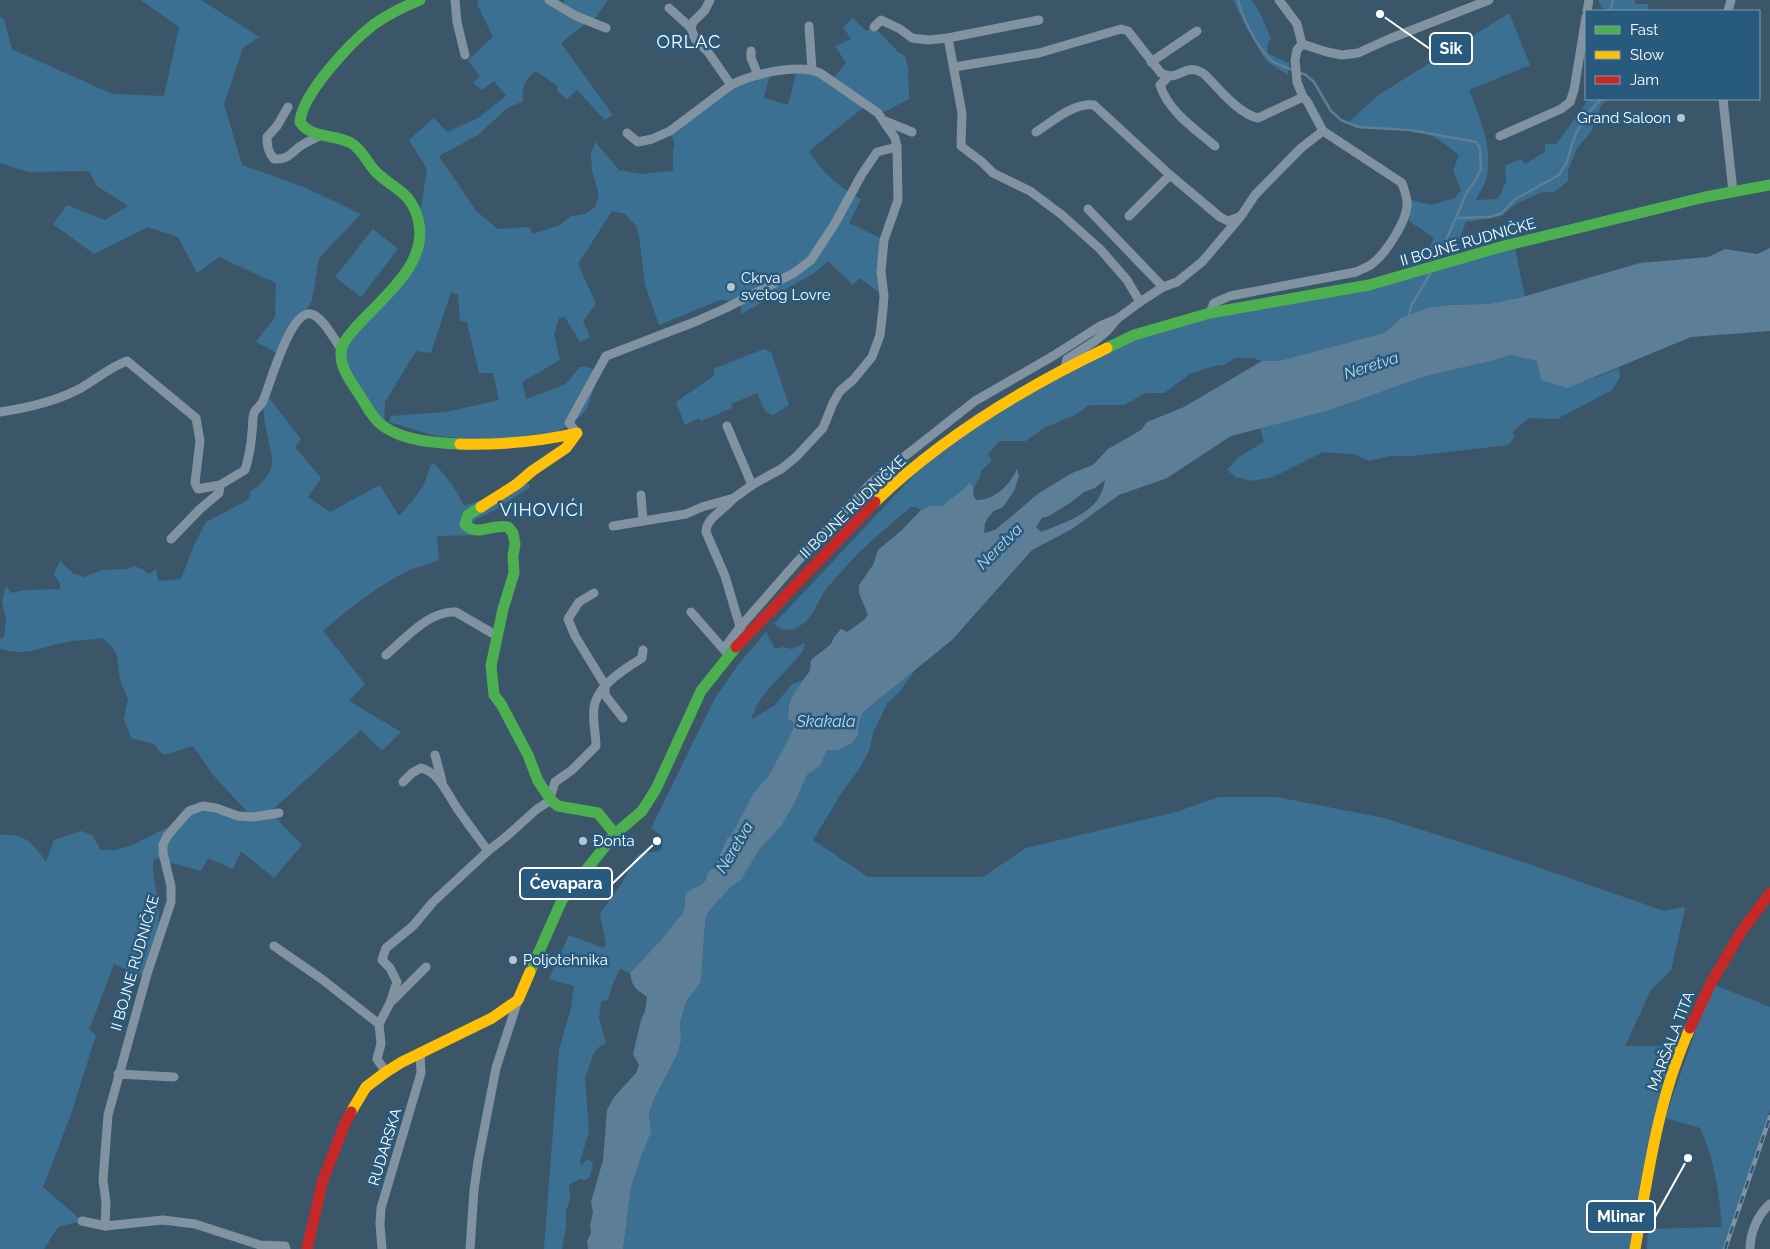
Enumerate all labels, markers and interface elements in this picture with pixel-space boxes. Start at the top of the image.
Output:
legend [1585,10,1760,100]
text: Fast [1630,21,1658,39]
district label: ORLAC [657,31,721,52]
callout: Sik [1430,33,1472,64]
text: Sik [1440,39,1462,58]
text: Slow [1630,46,1664,64]
text: Jam [1630,71,1659,89]
place label: Grand Saloon [1577,109,1671,127]
marker: Grand Saloon [1675,112,1687,124]
street label: II BOJNE RUDNIČKE [1398,213,1538,270]
place label: Ckrva svetog Lovre [741,269,831,304]
marker: Ckrva svetog Lovre [725,281,737,293]
water label: Neretva [1341,348,1401,383]
street label: II BOJNE RUDNIČKE [796,451,910,562]
district label: VIHOVIĆI [500,498,584,520]
water label: Neretva [973,519,1026,573]
water label: Skakala [795,712,856,731]
water label: Neretva [712,818,757,876]
place label: Đonta [593,832,635,850]
marker: Đonta [577,835,589,847]
callout: Ćevapara [520,868,612,899]
text: Ćevapara [530,873,602,893]
street label: II BOJNE RUDNIČKE [106,893,163,1033]
place label: Poljotehnika [523,951,608,969]
marker: Poljotehnika [507,954,519,966]
street label: MARŠALA TITA [1643,988,1698,1093]
street label: RUDARSKA [365,1106,405,1188]
callout: Mlinar [1587,1201,1655,1232]
text: Mlinar [1597,1207,1645,1226]

